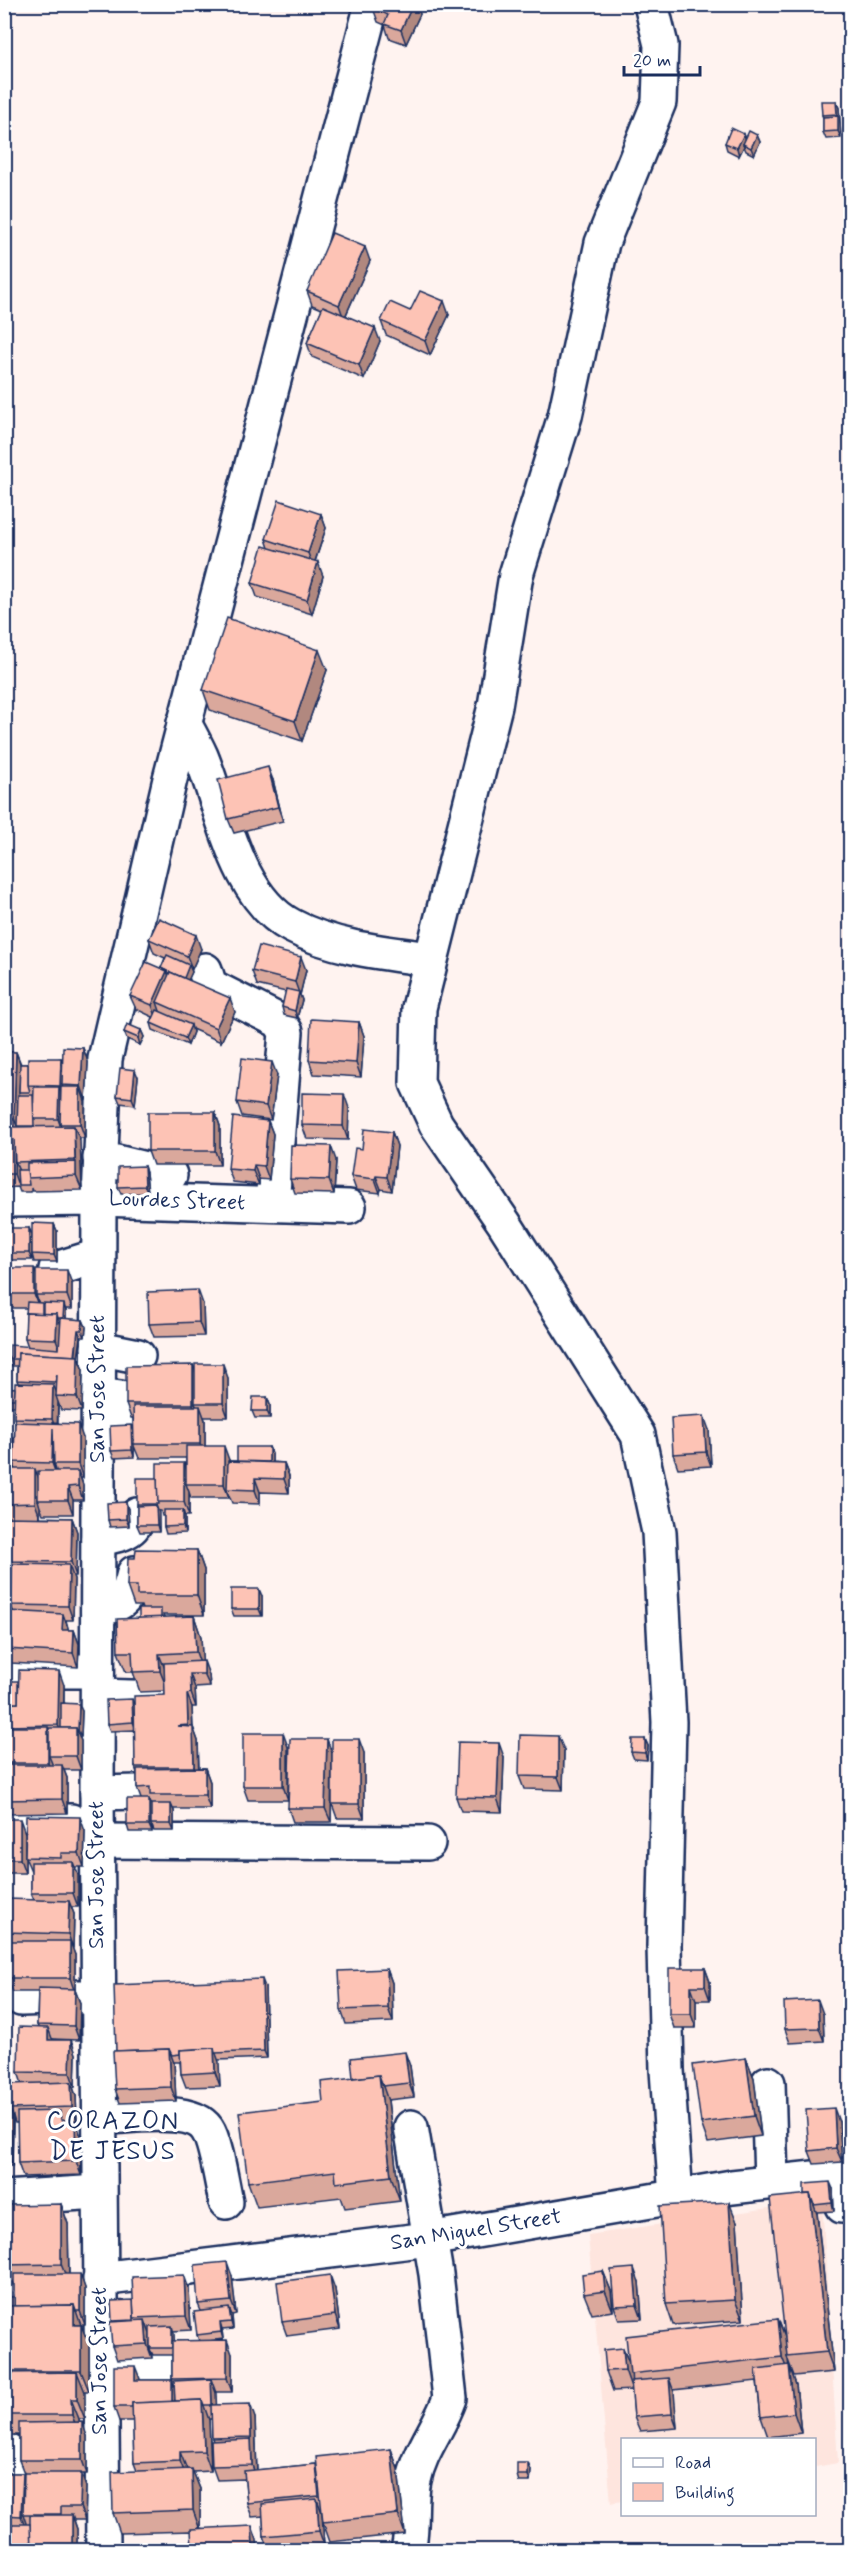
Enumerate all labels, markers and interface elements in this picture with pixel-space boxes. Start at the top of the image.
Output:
scale bar [624,39,700,77]
text: 20 m [633,49,671,73]
street label: Lourdes Street [108,1185,246,1217]
street label: San Jose Street [84,1315,112,1463]
street label: San Jose Street [83,1801,111,1949]
district label: CORAZON DE JESUS [46,2105,180,2169]
street label: San Miguel Street [388,2203,564,2258]
street label: San Jose Street [86,2287,114,2435]
legend [621,2438,816,2516]
text: Road [675,2451,711,2475]
text: Building [675,2481,735,2507]

